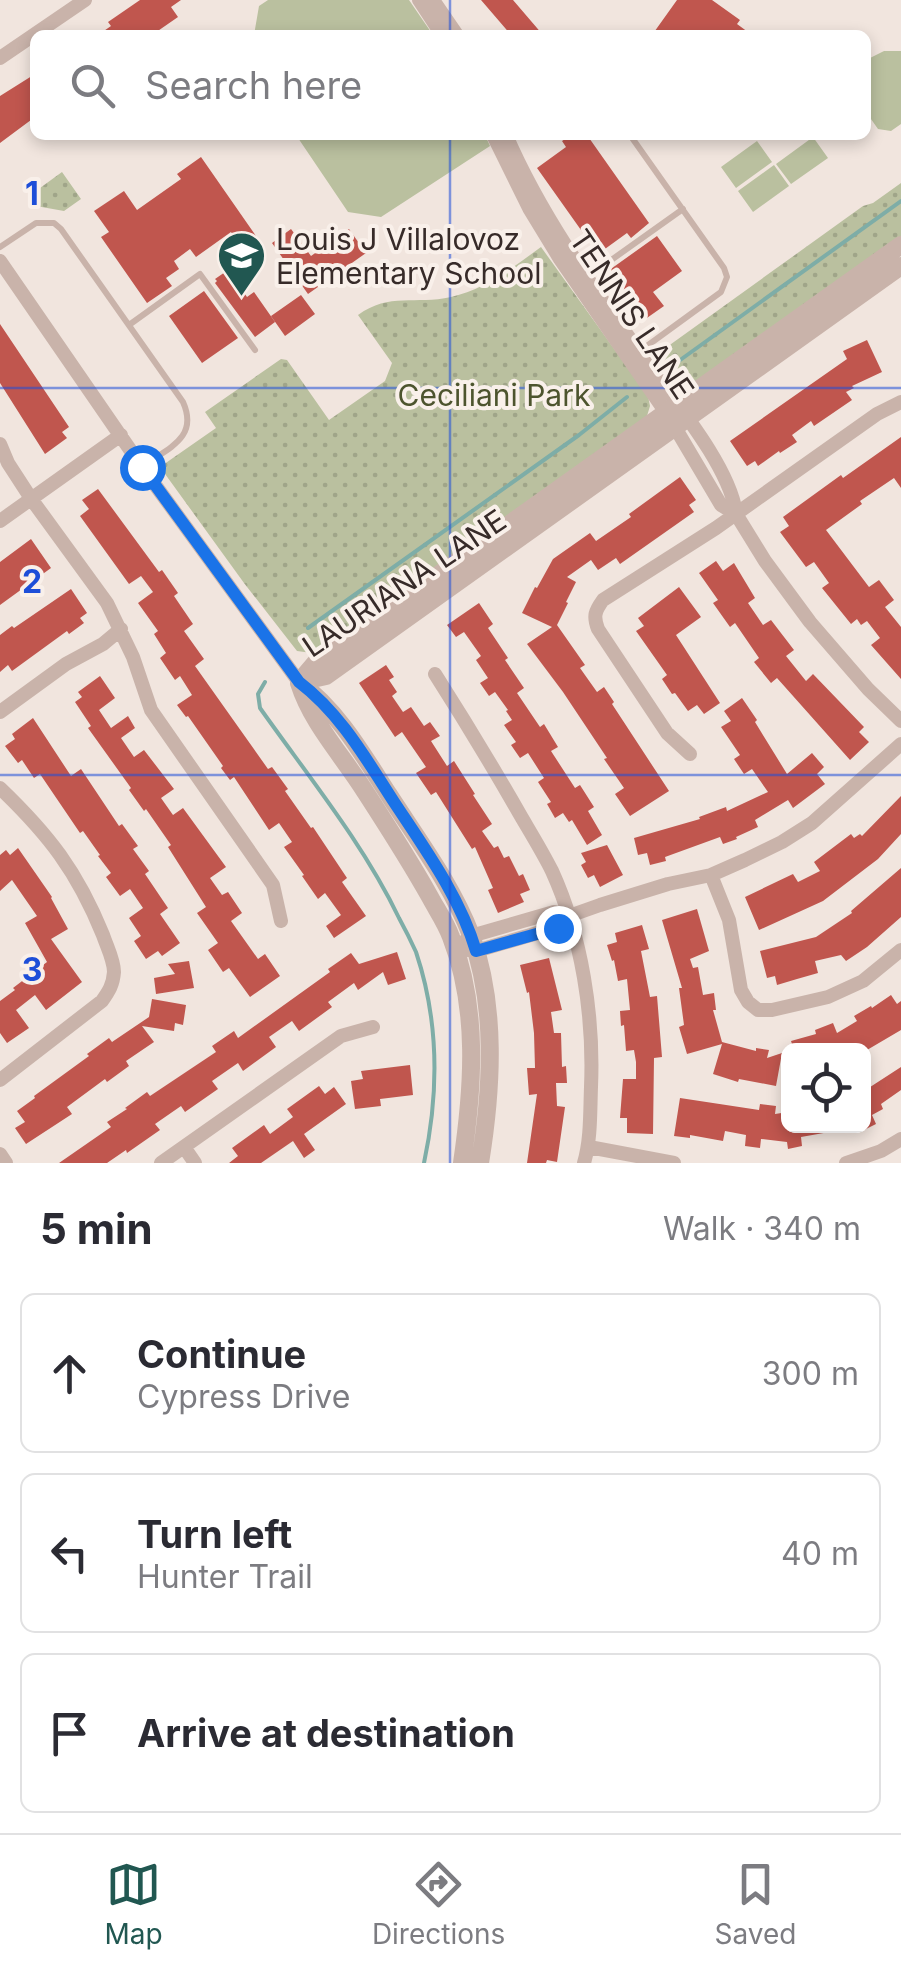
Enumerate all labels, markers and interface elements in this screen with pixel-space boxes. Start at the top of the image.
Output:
search box [30,30,871,140]
icon: search [65,58,120,113]
text: Search here [145,62,362,108]
text: 1 [25,174,39,213]
place label: Louis J Villalovoz Elementary School [276,221,542,291]
street label: TENNIS LANE [562,222,702,406]
school or university icon: Louis J Villalovoz Elementary School [215,230,267,298]
park label: Ceciliani Park [398,377,591,413]
route start [120,445,166,491]
street label: LAURIANA LANE [295,502,513,664]
text: 2 [22,562,42,601]
route end [536,906,582,952]
text: 3 [22,950,42,989]
map controls [781,1043,871,1133]
button: locate [781,1043,871,1133]
text: 5 min [40,1203,153,1254]
text: Walk · 340 m [663,1209,861,1248]
text: Continue [137,1331,306,1377]
icon: ahead [42,1346,97,1401]
text: 300 m [762,1354,859,1393]
text: Cypress Drive [137,1377,350,1416]
text: Turn left [137,1511,292,1557]
icon: left [42,1526,97,1581]
text: 40 m [781,1534,859,1573]
text: Hunter Trail [137,1557,313,1596]
icon: arrive [42,1706,97,1761]
text: Arrive at destination [137,1710,515,1756]
tab: Map [105,1857,163,1951]
tab: Directions [372,1857,505,1951]
tab: Saved [714,1857,796,1951]

